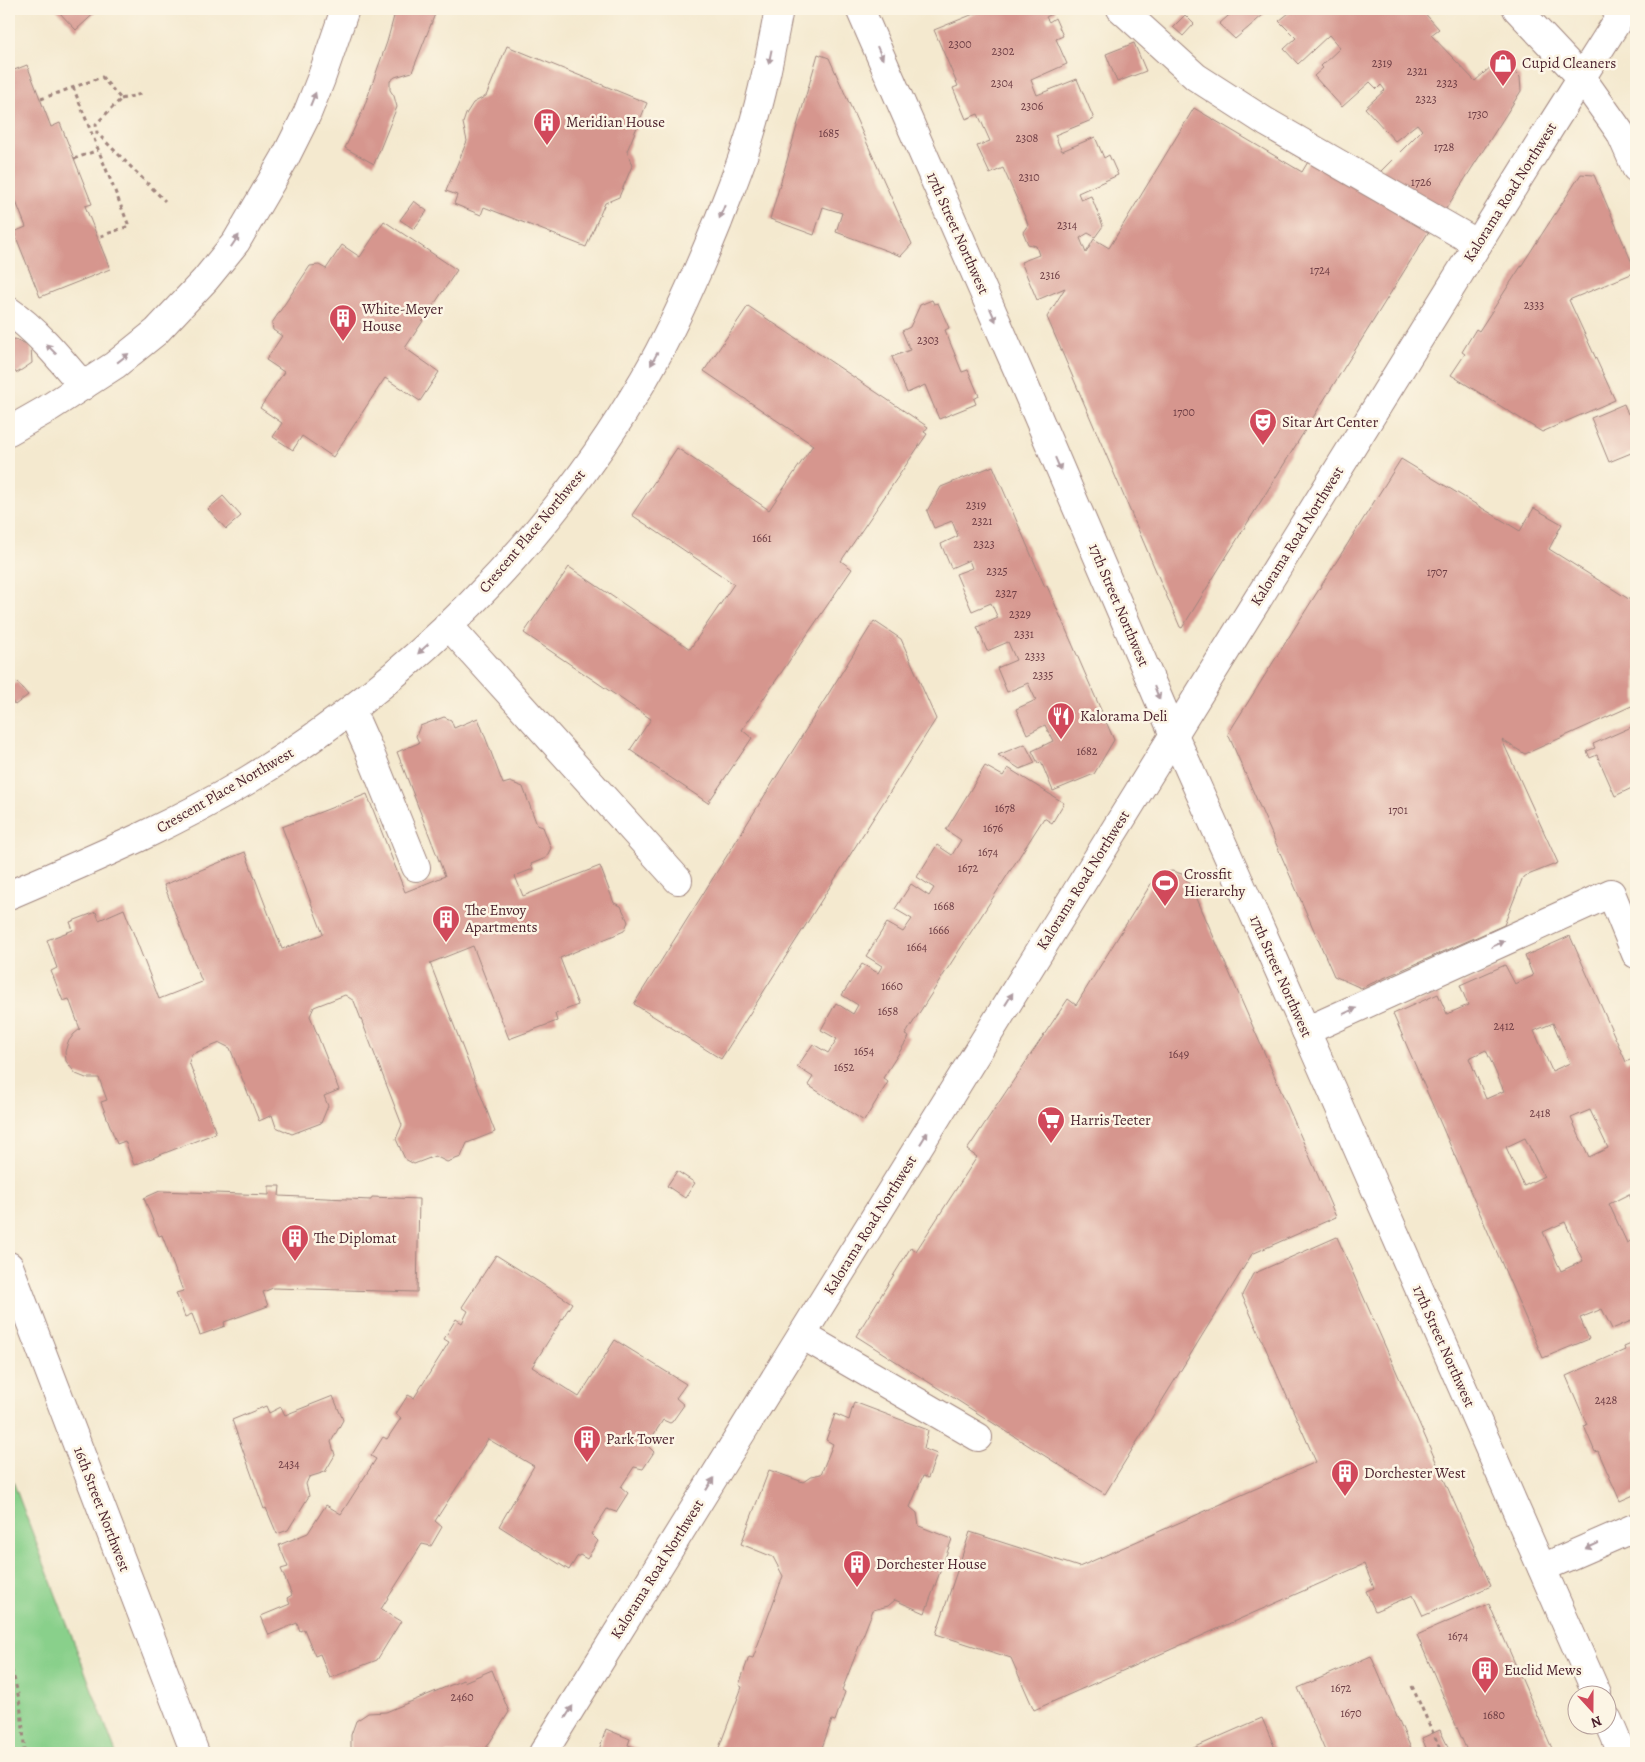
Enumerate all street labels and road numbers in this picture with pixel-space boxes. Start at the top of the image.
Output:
street label: Kalorama Road Northwest [1459,118,1561,266]
street label: 17th Street Northwest [922,169,994,297]
street label: Kalorama Road Northwest [1246,462,1348,610]
street label: Crescent Place Northwest [474,465,590,597]
street label: 17th Street Northwest [1084,541,1154,670]
street label: Crescent Place Northwest [153,742,297,838]
street label: Kalorama Road Northwest [1032,806,1134,954]
street label: 17th Street Northwest [1245,912,1317,1040]
street label: Kalorama Road Northwest [819,1151,921,1299]
street label: 17th Street Northwest [1408,1282,1480,1410]
street label: 16th Street Northwest [69,1444,135,1574]
street label: Kalorama Road Northwest [606,1495,708,1643]

